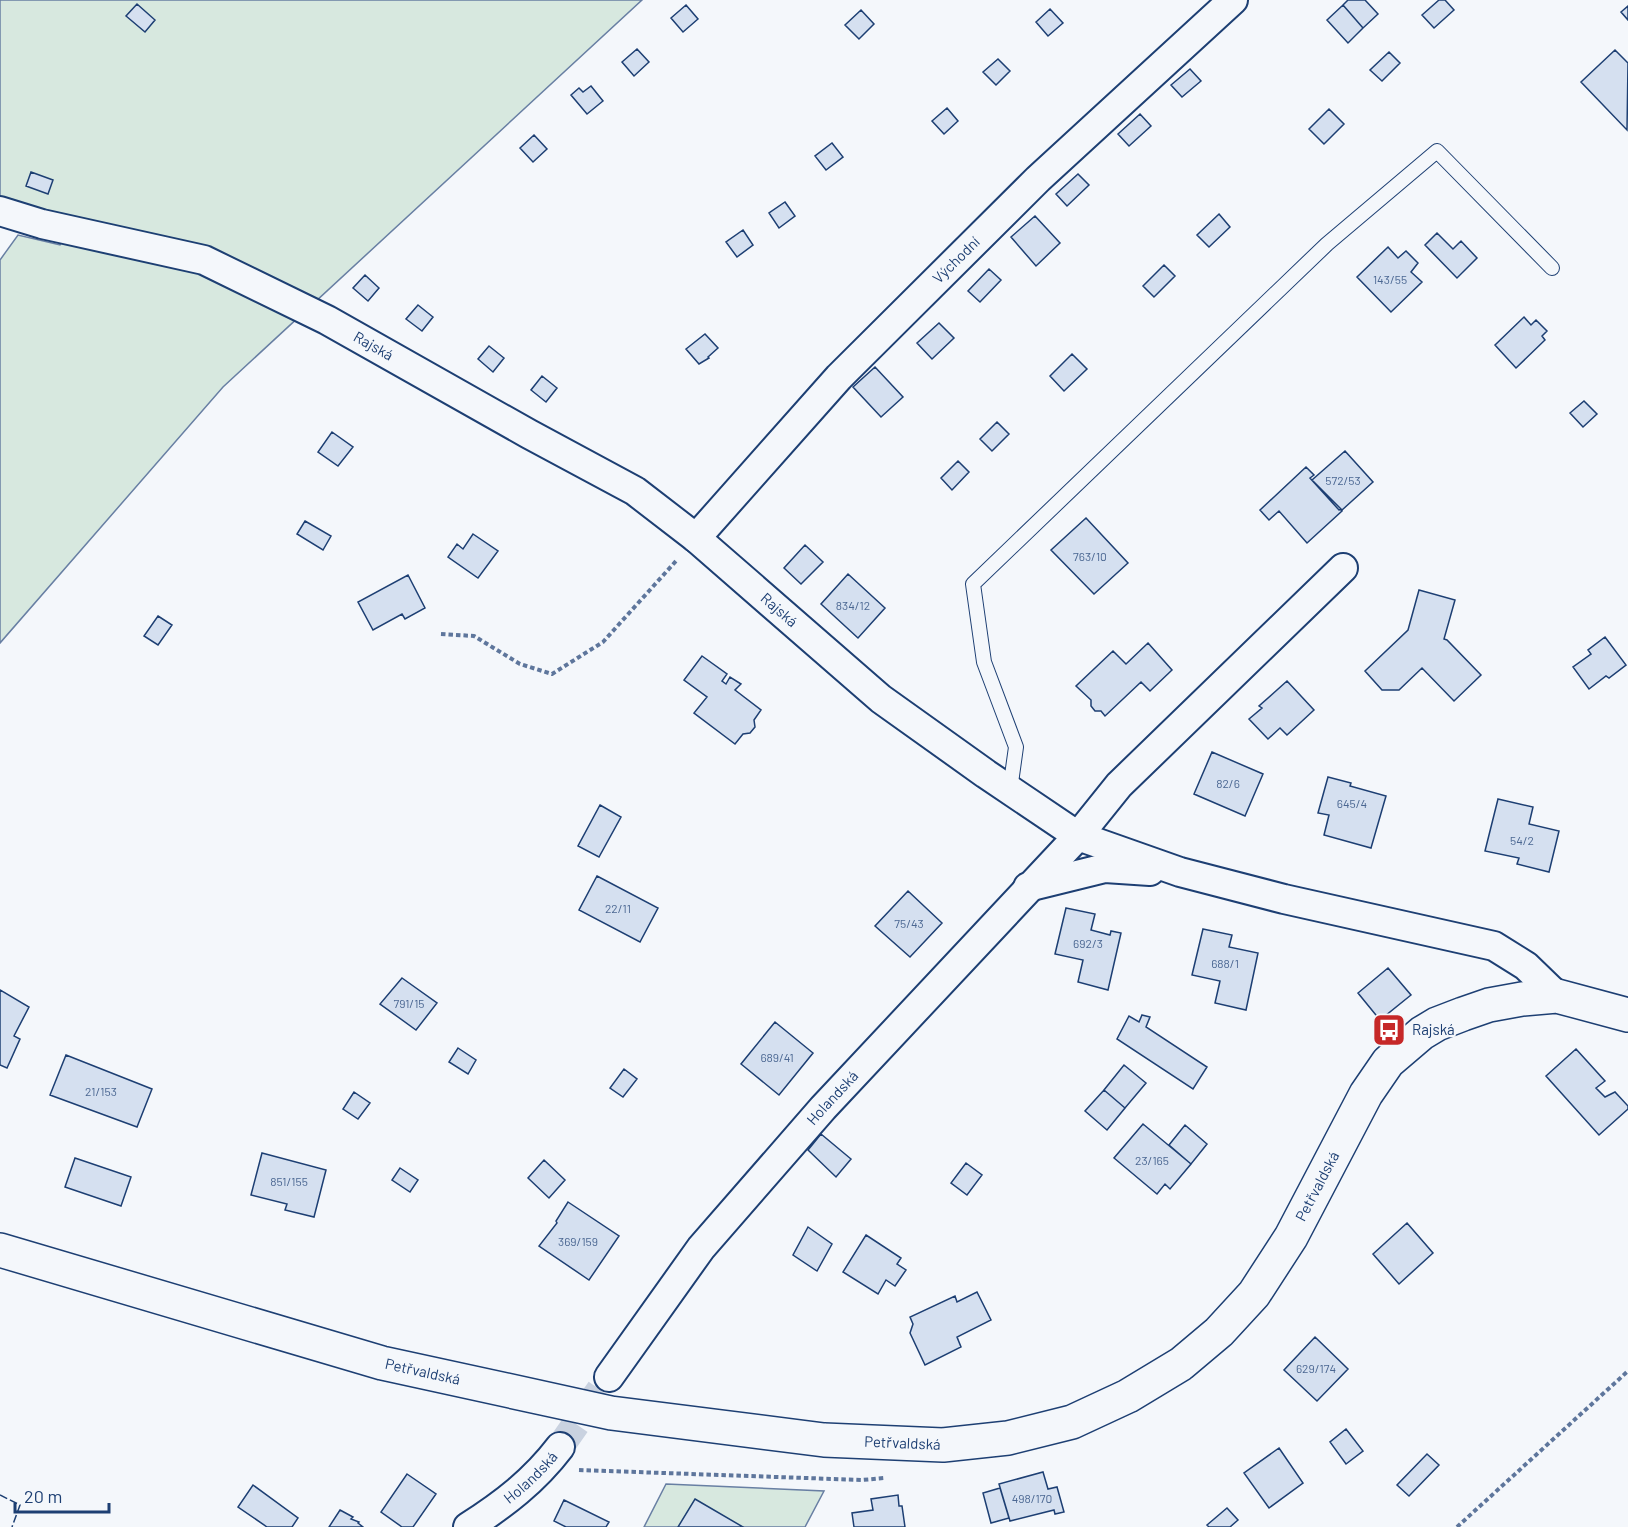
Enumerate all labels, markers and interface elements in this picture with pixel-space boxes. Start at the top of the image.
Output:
street label: Východní [929,232,983,287]
house number: 143/55 [1373,272,1407,286]
street label: Rajská [351,327,397,364]
house number: 572/53 [1325,473,1361,487]
house number: 763/10 [1073,549,1107,563]
street label: Rajská [758,589,802,630]
house number: 834/12 [836,598,870,612]
house number: 82/6 [1216,776,1240,790]
house number: 645/4 [1337,796,1367,810]
house number: 54/2 [1510,833,1534,847]
house number: 22/11 [605,901,631,915]
house number: 75/43 [894,916,924,930]
house number: 692/3 [1073,936,1103,950]
house number: 688/1 [1211,956,1239,970]
house number: 791/15 [393,996,425,1010]
bus stop icon: Rajská [1371,1012,1407,1048]
place label: Rajská [1412,1020,1455,1038]
house number: 689/41 [760,1050,794,1064]
street label: Holandská [802,1066,861,1128]
house number: 21/153 [85,1084,117,1098]
street label: Petřvaldská [1291,1148,1342,1224]
house number: 23/165 [1135,1153,1169,1167]
house number: 851/155 [270,1174,308,1188]
house number: 369/159 [558,1234,598,1248]
street label: Petřvaldská [384,1354,462,1388]
house number: 629/174 [1296,1361,1336,1375]
street label: Petřvaldská [864,1432,941,1453]
street label: Holandská [500,1448,561,1507]
scale bar [15,1476,110,1514]
text: 20 m [24,1485,62,1507]
house number: 498/170 [1012,1491,1052,1505]

